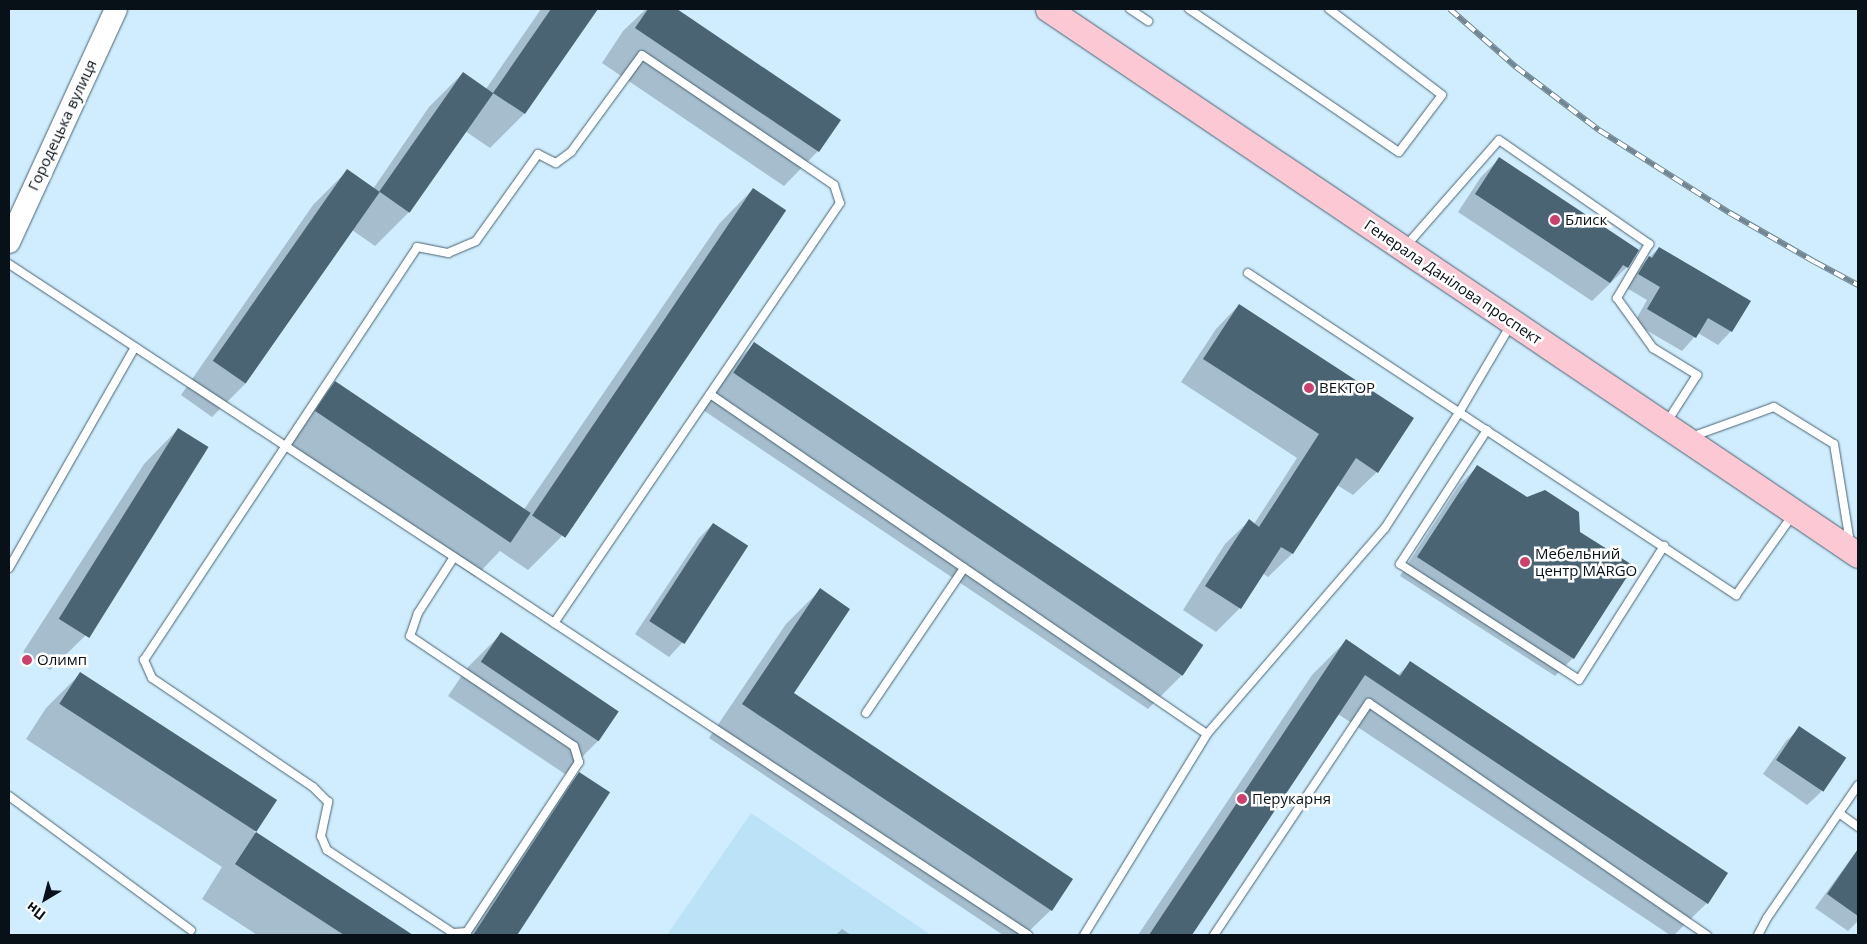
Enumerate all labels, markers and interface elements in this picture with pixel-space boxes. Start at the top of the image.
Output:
street label: Городецька вулиця [24,57,100,193]
place label: Блиск [1565,211,1607,229]
marker: Блиск [1549,214,1561,226]
street label: Генерала Данілова проспект [1361,216,1545,348]
place label: ВЕКТОР [1319,379,1375,397]
marker: ВЕКТОР [1303,382,1315,394]
place label: Мебельний центр MARGO [1535,544,1637,579]
marker: Мебельний центр MARGO [1519,556,1531,568]
place label: Олимп [37,651,87,669]
marker: Олимп [21,654,33,666]
place label: Перукарня [1252,790,1331,808]
marker: Перукарня [1236,793,1248,805]
north arrow [20,874,70,924]
text: Пн [22,898,49,925]

